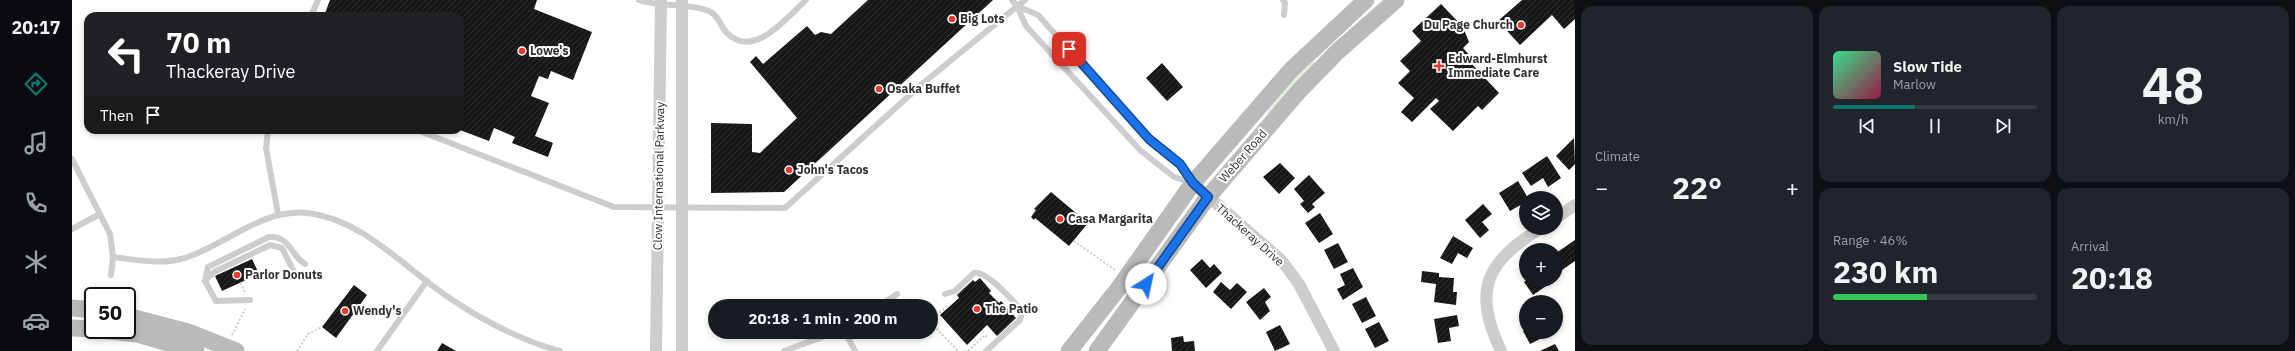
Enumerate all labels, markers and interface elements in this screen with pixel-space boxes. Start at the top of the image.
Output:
place label: Big Lots [960,11,1004,26]
marker: Big Lots [947,14,957,24]
text: 20:17 [11,16,61,39]
place label: Du Page Church [1424,17,1513,32]
marker: Du Page Church [1516,20,1526,30]
text: 70 m [166,24,231,61]
icon: left [100,28,152,80]
pin [1052,32,1086,66]
icon: arrive [1058,38,1080,60]
place label: Lowe's [530,43,569,58]
marker: Lowe's [517,46,527,56]
place label: Edward-Elmhurst Immediate Care [1448,51,1548,80]
text: 48 [2142,51,2204,118]
text: Slow Tide [1893,57,1962,76]
text: Thackeray Drive [166,60,295,83]
marker: Edward-Elmhurst Immediate Care [1433,60,1445,72]
icon: directions [22,70,50,98]
text: Marlow [1893,76,1936,93]
place label: Osaka Buffet [887,81,961,96]
marker: Osaka Buffet [874,84,884,94]
street label: Clow International Parkway [650,102,667,250]
icon: arrive [142,104,164,126]
text: Then [100,106,134,125]
text: km/h [2158,111,2188,128]
icon: previous [1856,115,1878,137]
icon: pause [1924,115,1946,137]
icon: next [1992,115,2014,137]
street label: Weber Road [1215,126,1270,185]
icon: music [22,129,50,157]
text: Climate [1595,148,1640,165]
place label: John's Tacos [797,162,869,177]
marker: John's Tacos [784,165,794,175]
text: 22° [1672,168,1722,207]
text: − [1595,173,1608,202]
text: + [1786,173,1799,202]
icon: phone [22,189,50,217]
map controls [1519,191,1563,339]
button: layers [1519,191,1563,235]
street label: Thackeray Drive [1213,200,1288,269]
place label: Casa Margarita [1068,211,1153,226]
marker: Casa Margarita [1055,214,1065,224]
text: Range · 46% [1833,232,1907,249]
text: Arrival [2071,238,2109,255]
button: + [1519,243,1563,287]
icon: climate [22,248,50,276]
text: 230 km [1833,252,1938,291]
text: 20:18 [2071,258,2153,297]
position arrow [1125,263,1167,305]
place label: Parlor Donuts [245,267,323,282]
marker: Parlor Donuts [232,270,242,280]
speed limit sign: 50 [84,287,136,339]
button: − [1519,295,1563,339]
place label: The Patio [985,301,1038,316]
place label: Wendy's [353,303,401,318]
marker: The Patio [972,304,982,314]
marker: Wendy's [340,306,350,316]
icon: car [22,307,50,335]
text: 20:18 · 1 min · 200 m [749,309,897,328]

